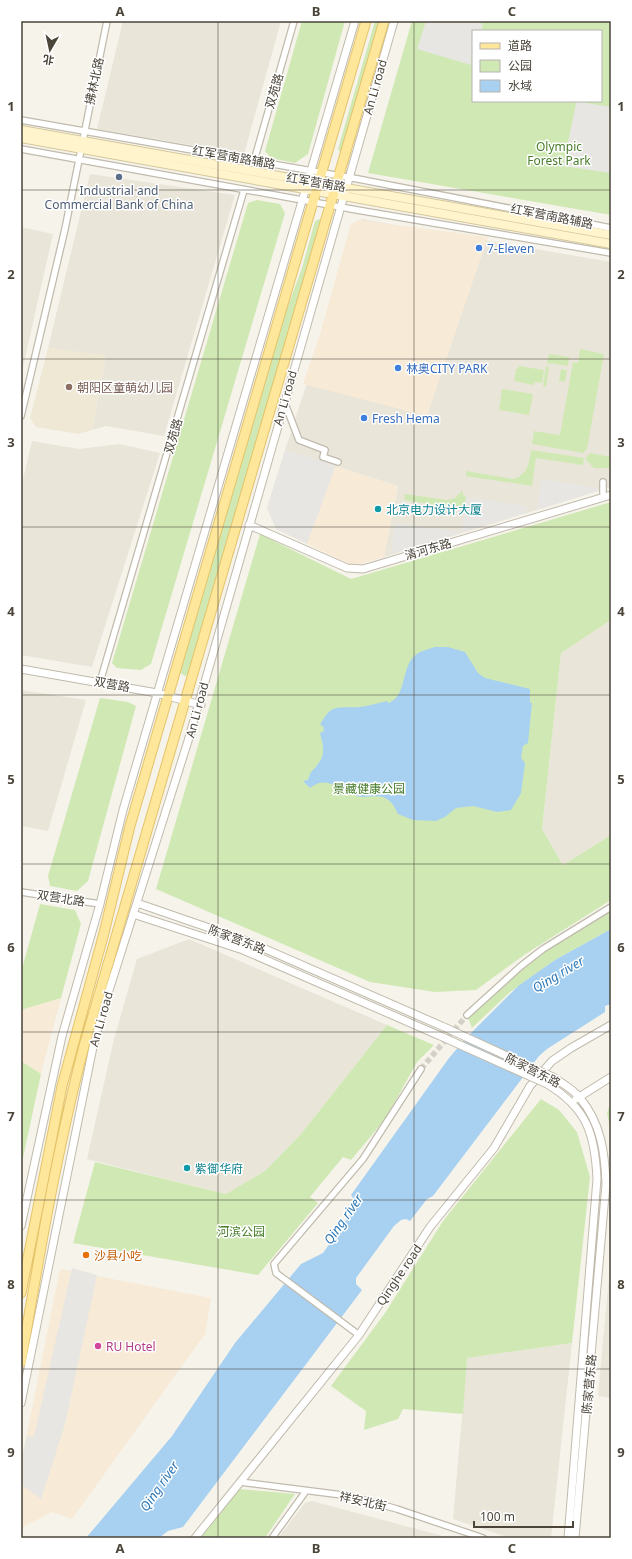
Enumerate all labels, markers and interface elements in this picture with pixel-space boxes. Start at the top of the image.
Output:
text: A [116,2,125,20]
text: B [312,2,320,20]
text: C [508,2,516,20]
north arrow [30,30,70,70]
legend [472,30,602,102]
text: 道路 [508,37,532,54]
text: 北 [42,52,55,69]
street label: 拂林北路 [81,56,107,106]
street label: An Li road [359,57,391,117]
text: 公园 [508,57,532,74]
street label: 双苑路 [261,71,287,111]
text: 水域 [508,77,532,94]
text: 1 [7,97,15,115]
text: 1 [617,97,625,115]
park label: Olympic Forest Park [527,138,591,169]
street label: 红军营南路辅路 [191,141,277,173]
street label: 红军营南路 [285,168,347,196]
marker: Industrial and Commercial Bank of China [114,172,124,182]
place label: Industrial and Commercial Bank of China [45,182,193,213]
street label: 红军营南路辅路 [509,200,595,232]
place label: 7-Eleven [487,240,534,257]
marker: 7-Eleven [474,243,484,253]
text: 2 [7,265,15,283]
text: 2 [617,265,625,283]
place label: 林奥CITY PARK [406,360,488,377]
marker: 林奥CITY PARK [393,363,403,373]
street label: An Li road [269,368,301,428]
place label: 朝阳区童萌幼儿园 [77,379,173,396]
marker: 朝阳区童萌幼儿园 [64,382,74,392]
place label: Fresh Hema [372,410,440,427]
marker: Fresh Hema [359,413,369,423]
street label: 双苑路 [160,416,186,456]
text: 3 [7,433,15,451]
text: 3 [617,433,625,451]
place label: 北京电力设计大厦 [386,501,482,518]
marker: 北京电力设计大厦 [373,504,383,514]
street label: 清河东路 [403,534,453,564]
text: 4 [7,602,15,620]
text: 4 [617,602,625,620]
street label: 双营路 [93,673,131,695]
street label: An Li road [181,680,213,740]
text: 5 [7,770,15,788]
text: 5 [617,770,625,788]
park label: 景藏健康公园 [333,780,405,797]
street label: 双营北路 [36,886,86,910]
street label: 陈家营东路 [206,920,268,958]
text: 6 [7,938,15,956]
text: 6 [617,938,625,956]
water label: Qing river [529,951,588,997]
street label: An Li road [85,989,117,1049]
street label: 陈家营东路 [502,1049,564,1091]
text: 7 [7,1107,15,1125]
text: 7 [617,1107,625,1125]
place label: 紫御华府 [195,1160,243,1177]
marker: 紫御华府 [182,1163,192,1173]
water label: Qing river [319,1190,367,1248]
park label: 河滨公园 [217,1223,265,1240]
street label: Qinghe road [372,1241,426,1309]
place label: 沙县小吃 [94,1247,142,1264]
marker: 沙县小吃 [81,1250,91,1260]
text: 8 [7,1275,15,1293]
text: 8 [617,1275,625,1293]
place label: RU Hotel [106,1338,156,1355]
marker: RU Hotel [93,1341,103,1351]
street label: 陈家营东路 [578,1353,600,1415]
text: 9 [7,1443,15,1461]
text: 9 [617,1443,625,1461]
water label: Qing river [135,1457,183,1515]
street label: 祥安北街 [338,1487,388,1515]
scale bar [474,1503,573,1529]
text: 100 m [480,1508,515,1525]
text: A [116,1539,125,1557]
text: B [312,1539,320,1557]
text: C [508,1539,516,1557]

